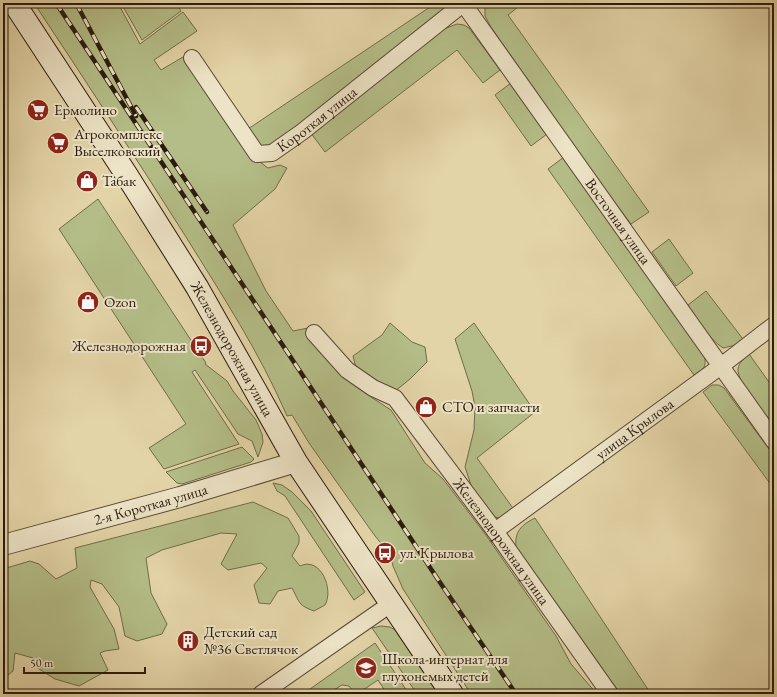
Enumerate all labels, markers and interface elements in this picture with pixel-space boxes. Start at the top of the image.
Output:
street label: Короткая улица [273,82,360,156]
supermarket icon: Ермолино [25,97,51,123]
place label: Ермолино [54,100,117,119]
place label: Агрокомплекс Выселковский [73,124,162,160]
supermarket icon: Агрокомплекс Выселковский [45,130,71,156]
shop icon: Табак [74,168,100,194]
place label: Табак [102,171,136,190]
street label: Восточная улица [581,174,656,268]
street label: Железнодорожная улица [186,277,278,420]
shop icon: Ozon [75,289,101,315]
place label: Ozon [104,292,137,311]
bus stop icon: Железнодорожная [188,333,214,359]
place label: Железнодорожная [71,336,186,355]
shop icon: СТО и запчасти [413,394,439,420]
street label: улица Крылова [592,394,677,463]
place label: СТО и запчасти [442,397,540,416]
street label: Железнодорожная улица [449,473,554,608]
street label: 2-я Короткая улица [91,479,210,529]
bus stop icon: ул. Крылова [372,540,398,566]
place label: ул. Крылова [400,543,474,562]
place label: Детский сад №36 Светлячок [204,622,298,658]
building icon: Детский сад №36 Светлячок [175,628,201,654]
scale bar [24,649,145,675]
place label: Школа-интернат для глухонемых детей [382,649,508,685]
text: 50 m [30,655,54,671]
school or university icon: Школа-интернат для глухонемых детей [353,655,379,681]

